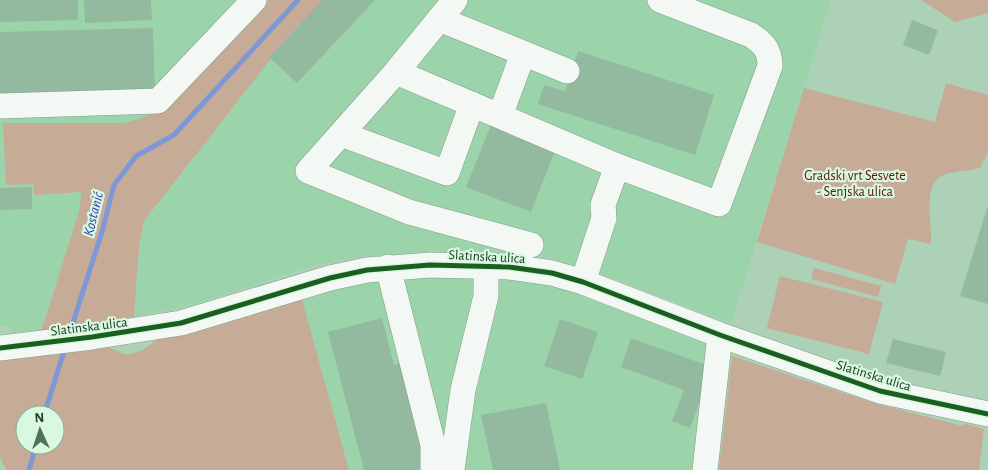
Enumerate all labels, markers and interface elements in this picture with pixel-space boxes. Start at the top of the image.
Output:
park label: Gradski vrt Sesvete - Senjska ulica [804,169,906,199]
water label: Kostanić [81,190,106,238]
street label: Slatinska ulica [448,248,526,266]
street label: Slatinska ulica [50,315,129,339]
street label: Slatinska ulica [835,358,913,394]
north arrow [15,405,65,455]
text: N [34,411,45,425]

